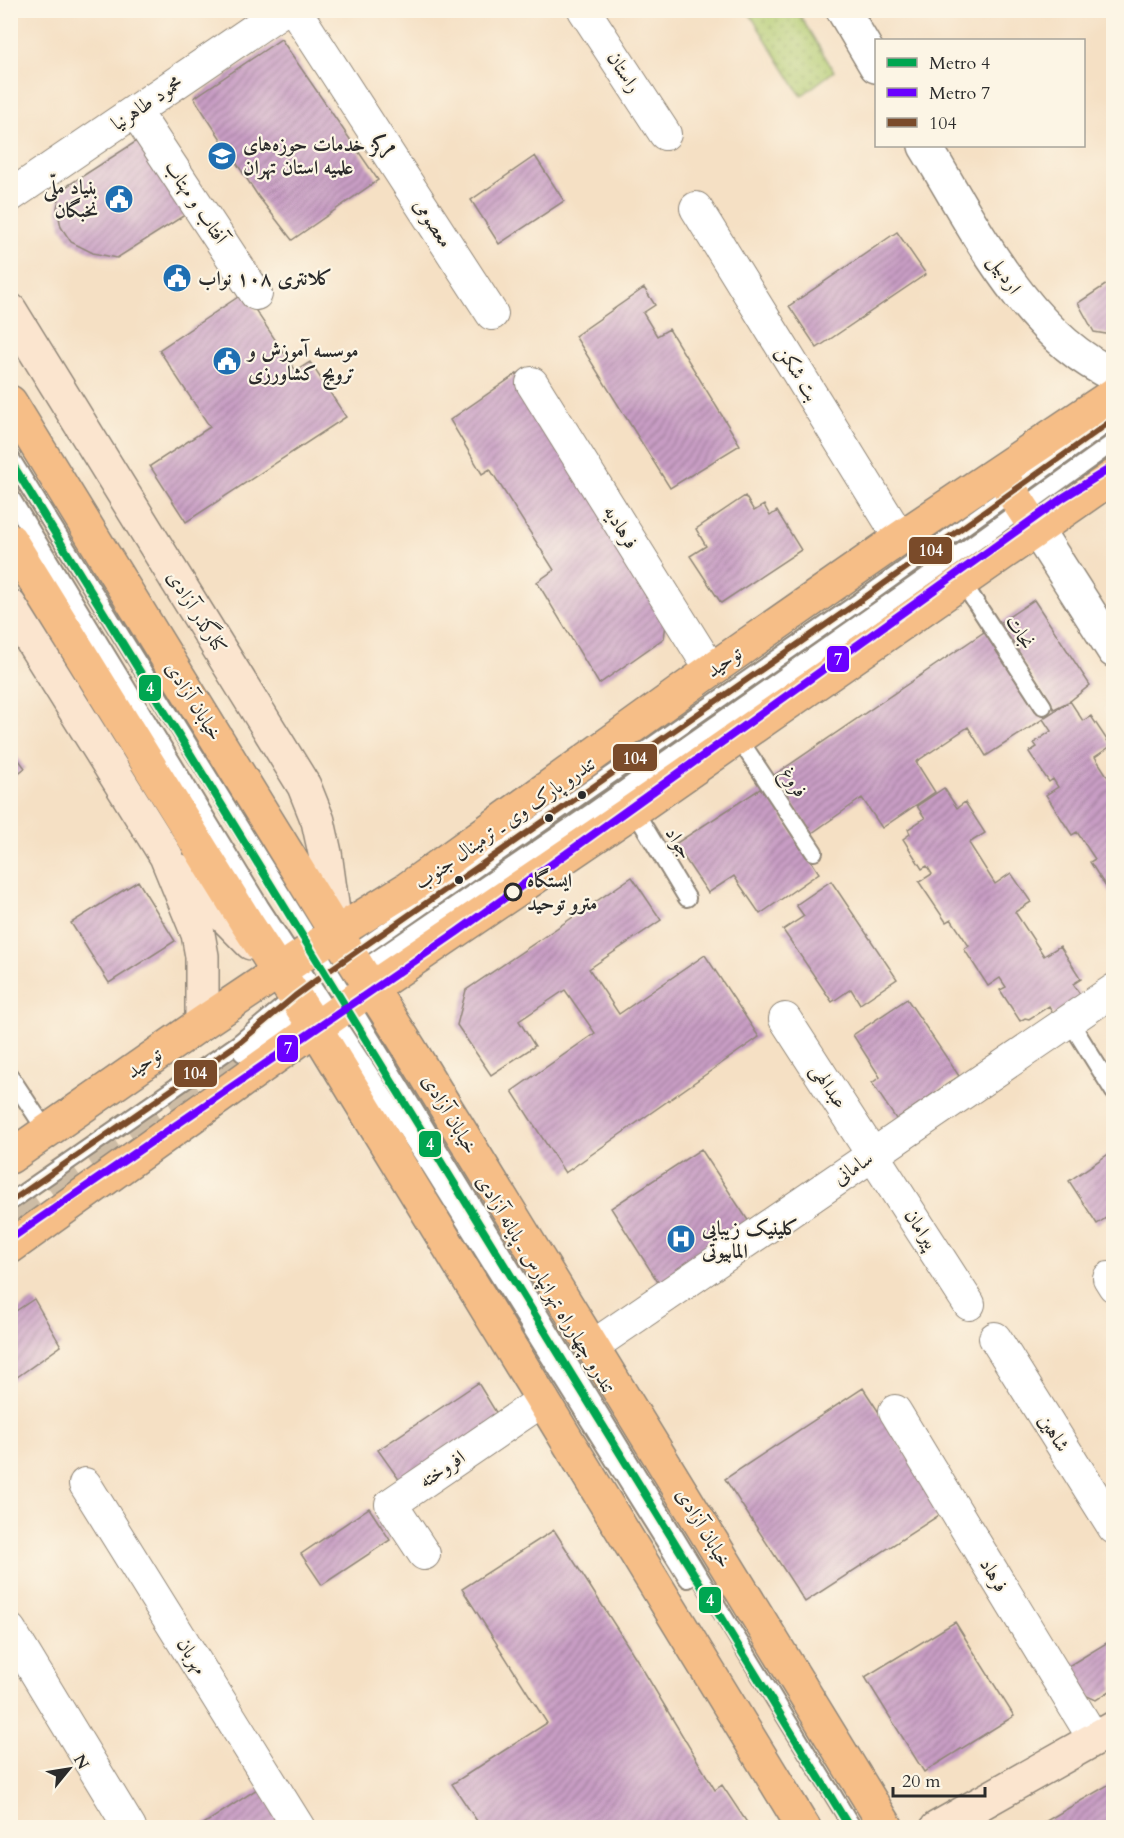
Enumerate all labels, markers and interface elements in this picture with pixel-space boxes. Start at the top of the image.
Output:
legend [875,39,1085,147]
street label: راستان [601,46,647,98]
text: Metro 4 [929,51,990,76]
street label: محمود طاهرنیا [106,69,188,137]
text: Metro 7 [929,81,990,106]
text: 104 [929,111,957,136]
place label: مرکز خدمات حوزه‌های علمیه استان تهران [243,131,396,181]
school or university icon: مرکز خدمات حوزه‌های علمیه استان تهران [206,140,238,172]
street label: آفتاب و مهتاب [158,155,235,251]
place label: بنیاد ملّی نخبگان [43,173,98,224]
public building icon: بنیاد ملّی نخبگان [103,183,135,215]
street label: معصومی [407,193,459,253]
street label: اردبیل [981,249,1028,300]
public building icon: کلانتری ۱۰۸ نواب [161,262,193,294]
place label: کلانتری ۱۰۸ نواب [198,265,332,292]
place label: موسسه آموزش و ترویج کشاورزی [246,337,359,390]
street label: بت شکن [770,340,826,406]
public building icon: موسسه آموزش و ترویج کشاورزی [211,345,243,377]
street label: فرهادیه [597,500,645,554]
line badge: 104 [908,536,953,565]
text: 104 [919,540,943,562]
street label: کنارگذر آزادی [161,564,234,659]
street label: نجات [999,610,1041,654]
street label: توحید [701,640,748,684]
line badge: 7 [826,645,850,673]
text: 7 [834,649,842,671]
street label: خیابان آزادی [159,656,229,746]
line badge: 4 [138,674,162,702]
text: 4 [146,678,154,700]
line badge: 104 [612,743,658,772]
text: 104 [623,748,647,770]
street label: تندرو پارک وی ـ ترمینال جنوب [409,750,602,897]
street label: فروغ [771,761,814,805]
unlabelled marker [576,789,588,801]
unlabelled marker [543,812,555,824]
street label: جواد [659,822,699,864]
place label: ایستگاه مترو توحید [527,867,597,917]
unlabelled marker [453,874,465,886]
marker: ایستگاه مترو توحید [504,883,522,901]
line badge: 7 [276,1034,299,1063]
text: 7 [284,1038,292,1060]
street label: توحید [121,1041,168,1085]
street label: عبدالهی [804,1058,854,1114]
line badge: 104 [173,1059,218,1088]
text: 104 [183,1063,207,1085]
street label: خیابان آزادی [416,1069,484,1159]
line badge: 4 [418,1130,442,1158]
text: 4 [426,1134,434,1156]
street label: سامانی [828,1145,878,1191]
street label: تندرو چهارراه تهرانپارس ـ پایانه آزادی [469,1169,622,1399]
street label: پیرامان [897,1204,945,1256]
place label: کلینیک زیبایی المابیوتی [701,1215,798,1265]
hospital icon: کلینیک زیبایی المابیوتی [665,1223,697,1255]
street label: شاهین [1032,1409,1076,1457]
street label: افروخته [413,1444,471,1494]
street label: خیابان آزادی [670,1483,738,1573]
street label: فرهاد [973,1553,1015,1597]
line badge: 4 [698,1586,722,1614]
text: 4 [706,1590,714,1612]
street label: مهربان [170,1632,214,1680]
north arrow [39,1739,99,1799]
text: N [68,1750,94,1774]
scale bar [893,1760,984,1798]
text: 20 m [902,1769,941,1794]

